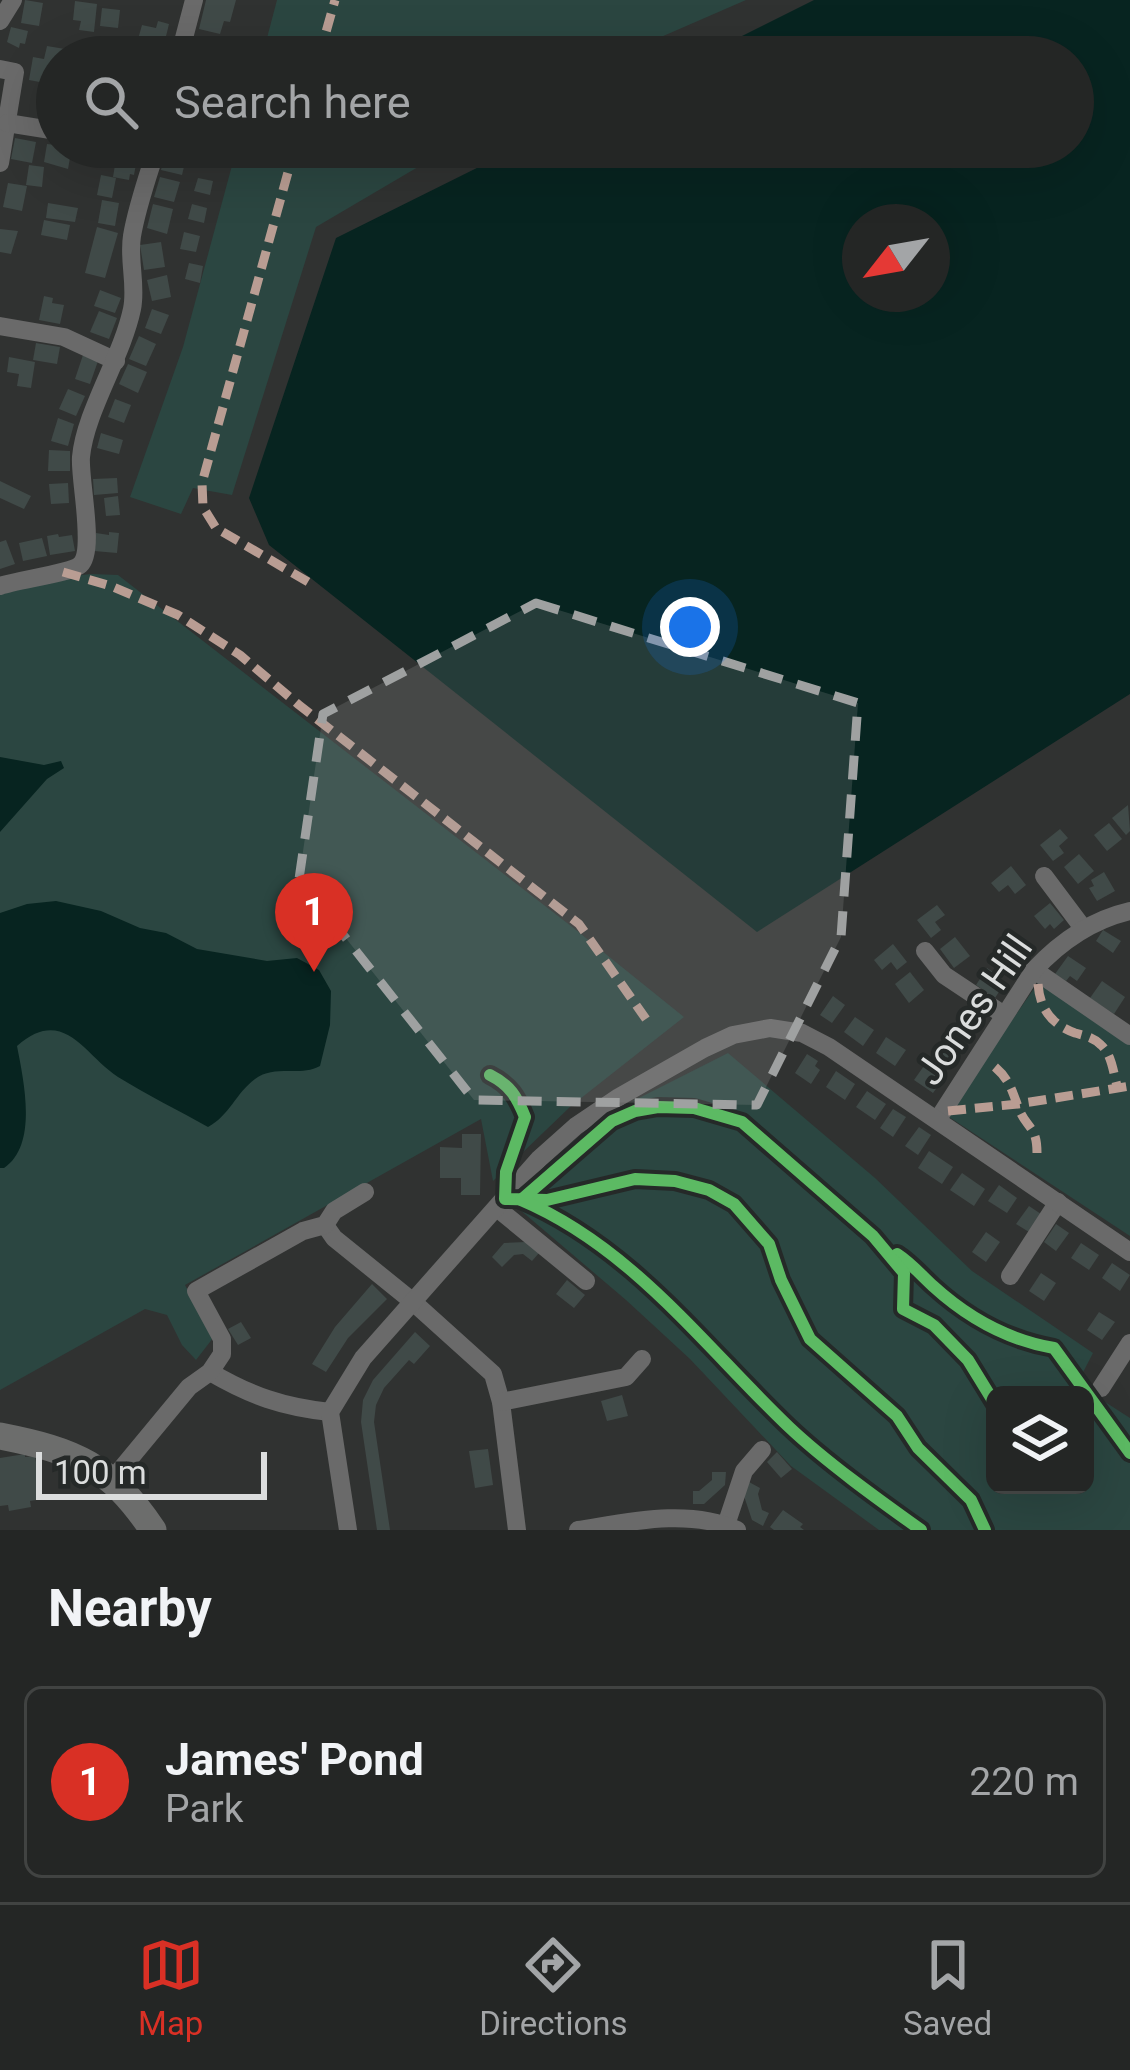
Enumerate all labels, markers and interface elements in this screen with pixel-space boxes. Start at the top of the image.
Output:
search box [36,36,1094,168]
icon: search [78,69,144,135]
text: Search here [174,76,411,129]
north arrow [842,204,950,312]
your location [660,597,720,657]
pin: 1 [275,873,353,972]
street label: Jones Hill [906,926,1042,1094]
map controls [986,1386,1094,1494]
button: layers [986,1386,1094,1494]
scale bar [36,1446,267,1499]
text: 100 m [54,1453,147,1492]
text: Nearby [48,1579,212,1638]
text: James' Pond [165,1733,424,1786]
text: 1 [79,1759,101,1805]
text: 220 m [969,1759,1079,1805]
text: Park [165,1786,244,1832]
tab: Map [138,1932,204,2043]
tab: Directions [479,1932,628,2043]
tab: Saved [903,1932,992,2043]

